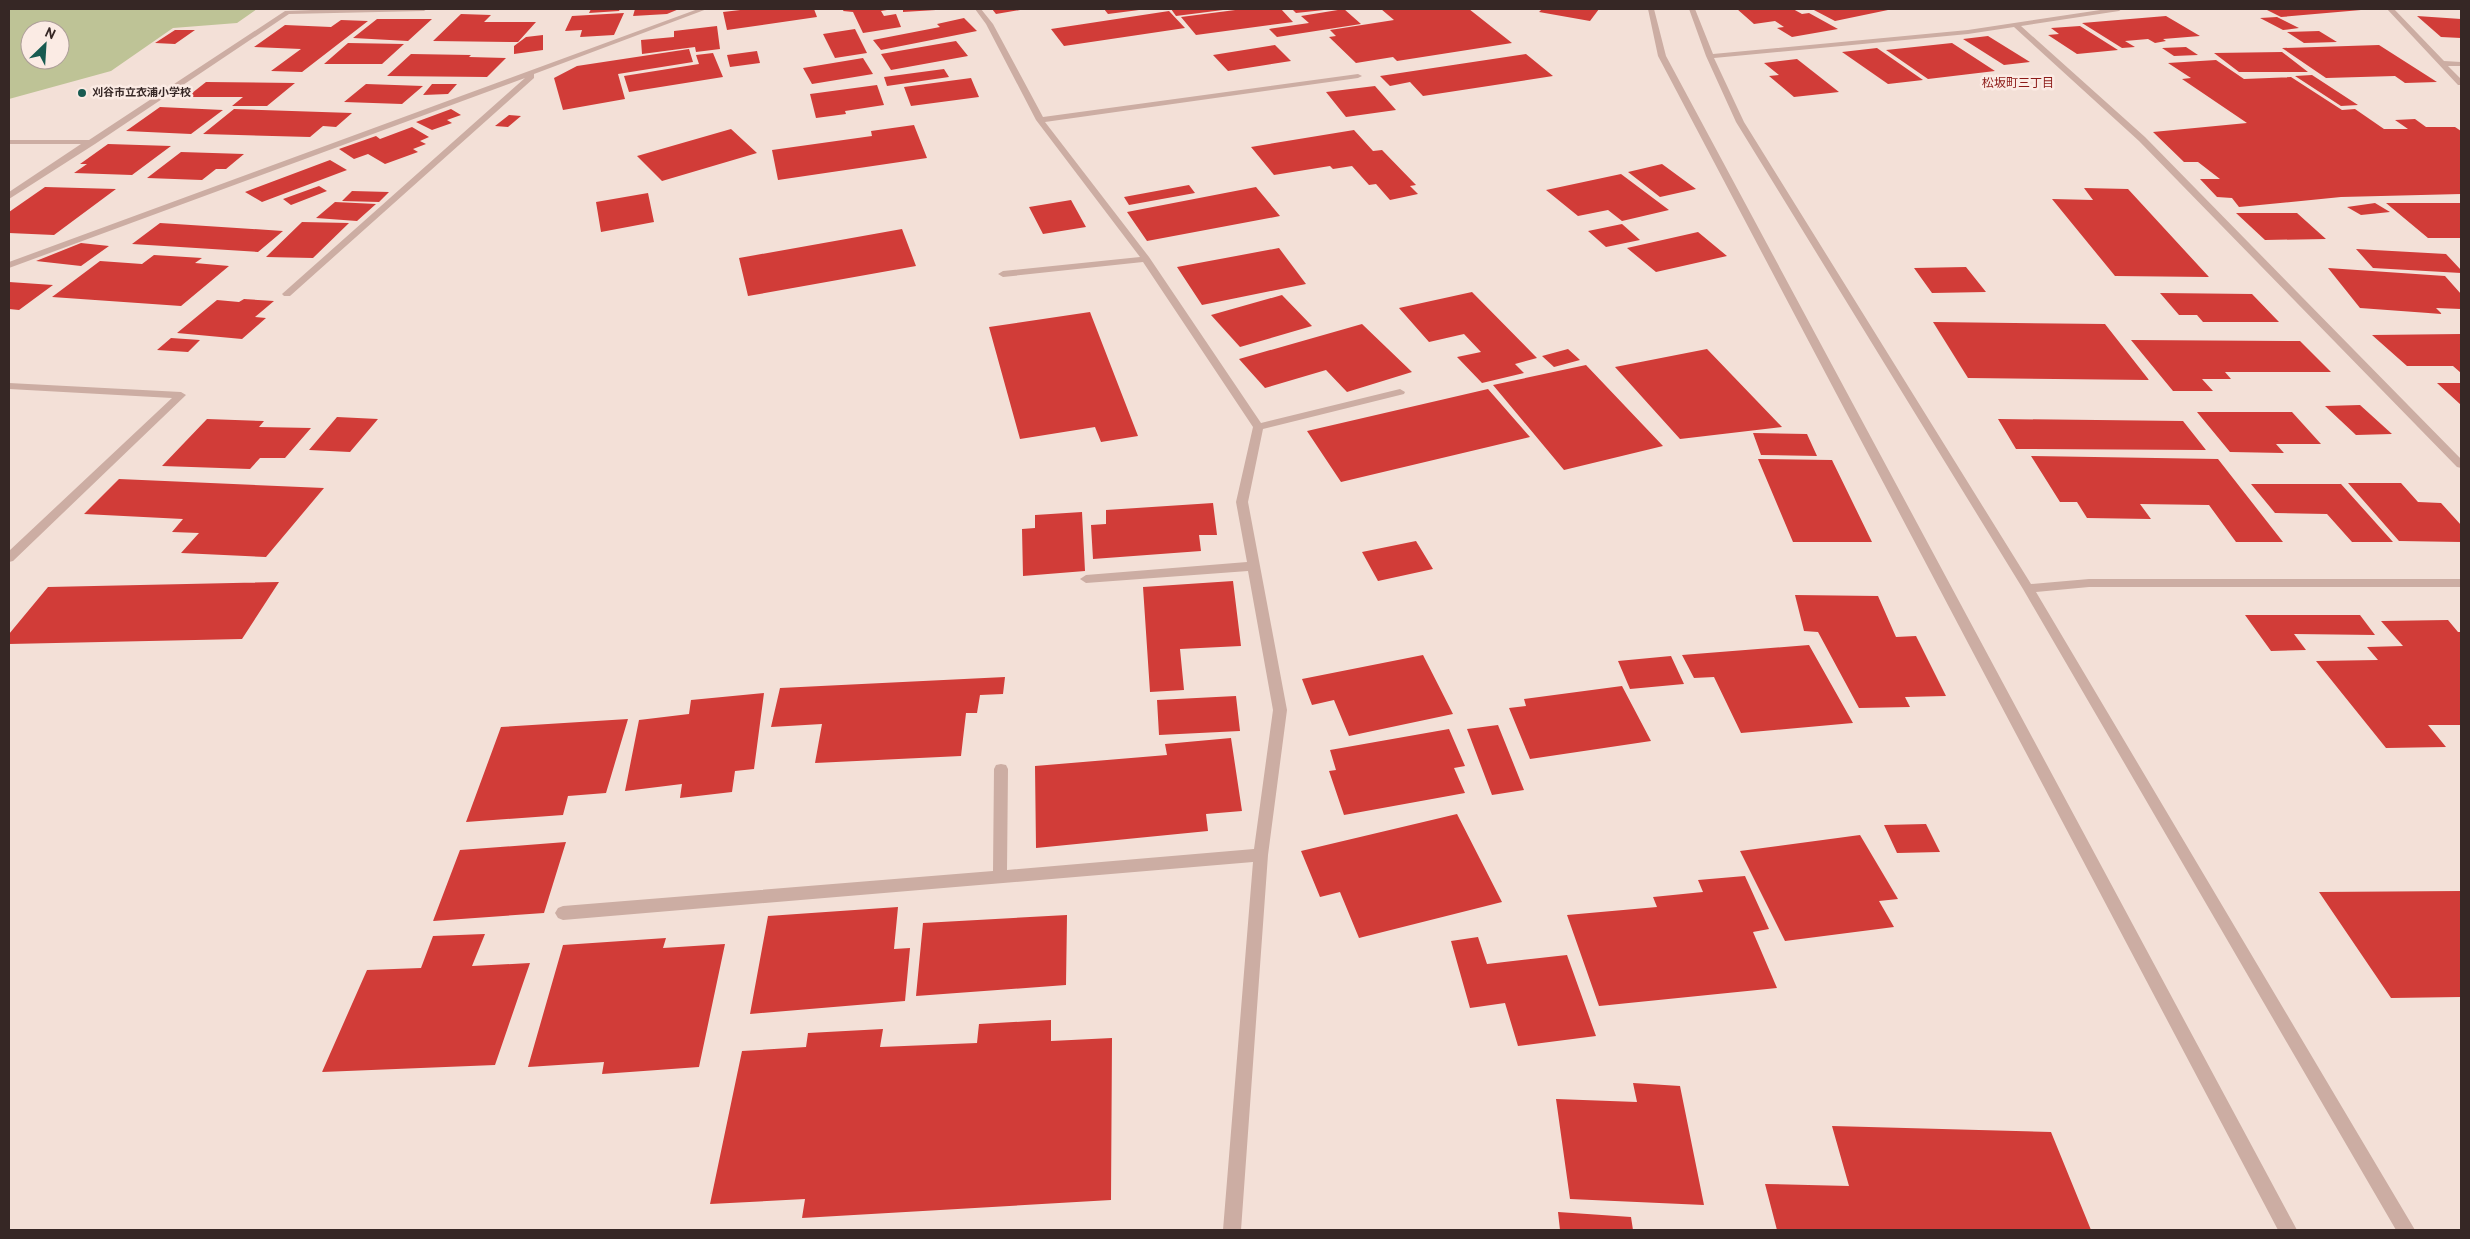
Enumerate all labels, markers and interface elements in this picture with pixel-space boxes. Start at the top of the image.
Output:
north arrow [20,20,70,70]
text: N [42,25,58,44]
district label: 松坂町三丁目 [1982,76,2054,92]
place label: 刈谷市立衣浦小学校 [92,86,191,100]
marker: 刈谷市立衣浦小学校 [76,87,88,99]

